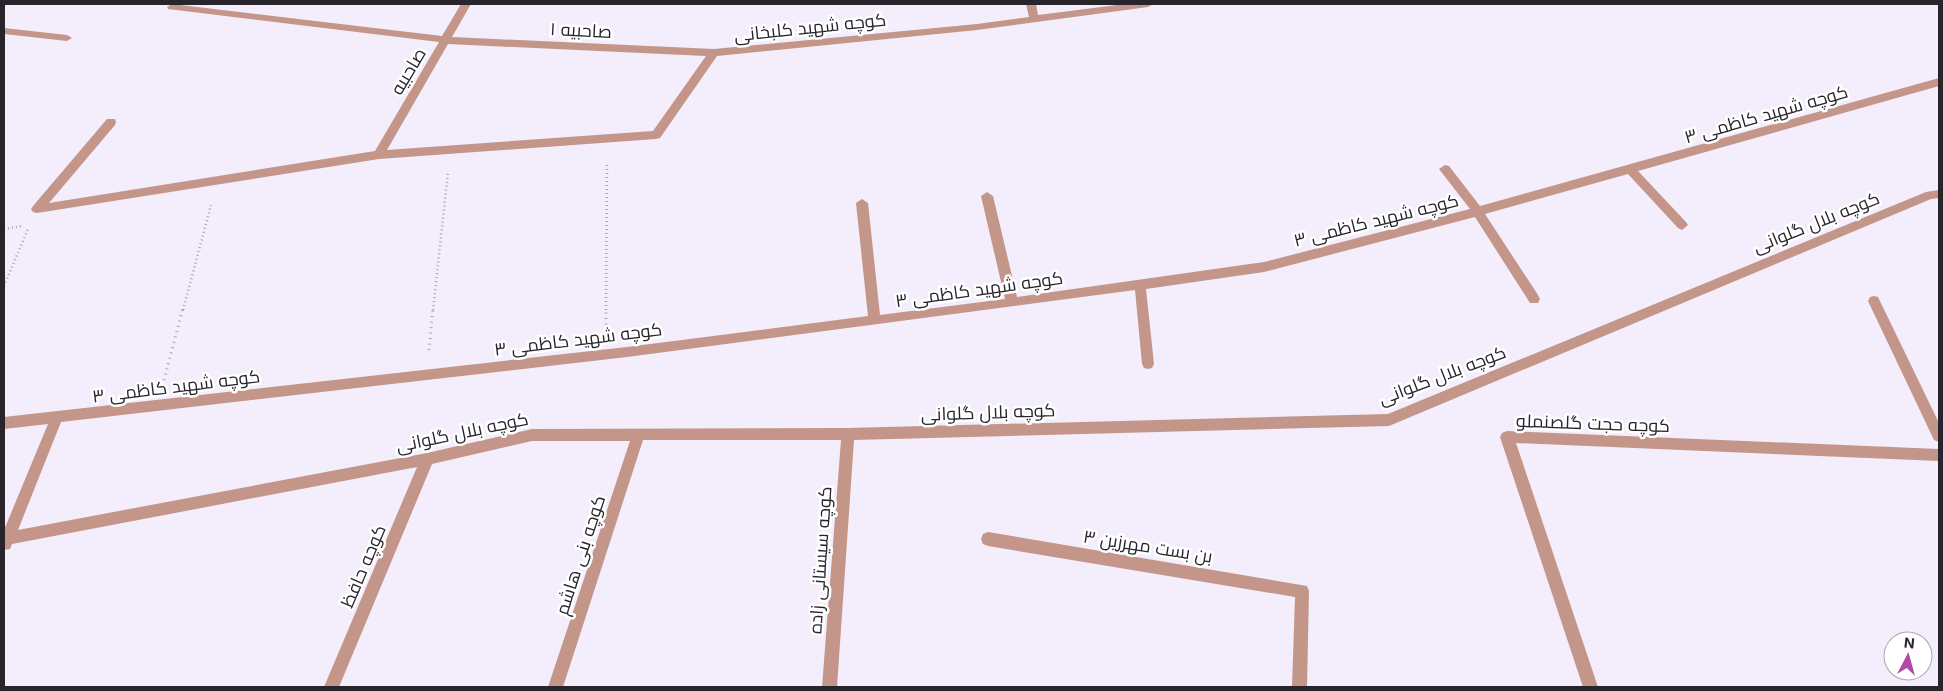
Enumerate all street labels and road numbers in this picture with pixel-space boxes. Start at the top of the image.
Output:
street label: کوچه شهید کلبخانی [733,9,887,47]
street label: صاحبیه ۱ [550,18,612,42]
street label: صاحبیه [386,44,430,98]
street label: کوچه شهید کاظمی ۳ [1682,81,1851,149]
street label: کوچه بلال گلوانی [1750,187,1883,259]
street label: کوچه شهید کاظمی ۳ [1291,189,1461,253]
street label: کوچه شهید کاظمی ۳ [894,267,1064,313]
street label: کوچه شهید کاظمی ۳ [493,318,663,362]
street label: کوچه بلال گلوانی [1375,341,1509,411]
street label: کوچه شهید کاظمی ۳ [91,365,261,409]
street label: کوچه بلال گلوانی [920,399,1056,427]
street label: کوچه بلال گلوانی [394,408,530,458]
street label: کوچه حجت گلصنملو [1516,410,1670,438]
street label: کوچه سیستانی زاده [804,485,838,635]
street label: کوچه بنی هاشم [551,493,611,618]
street label: کوچه حافظ [336,522,392,611]
street label: بن بست مهرزین ۳ [1082,525,1214,568]

